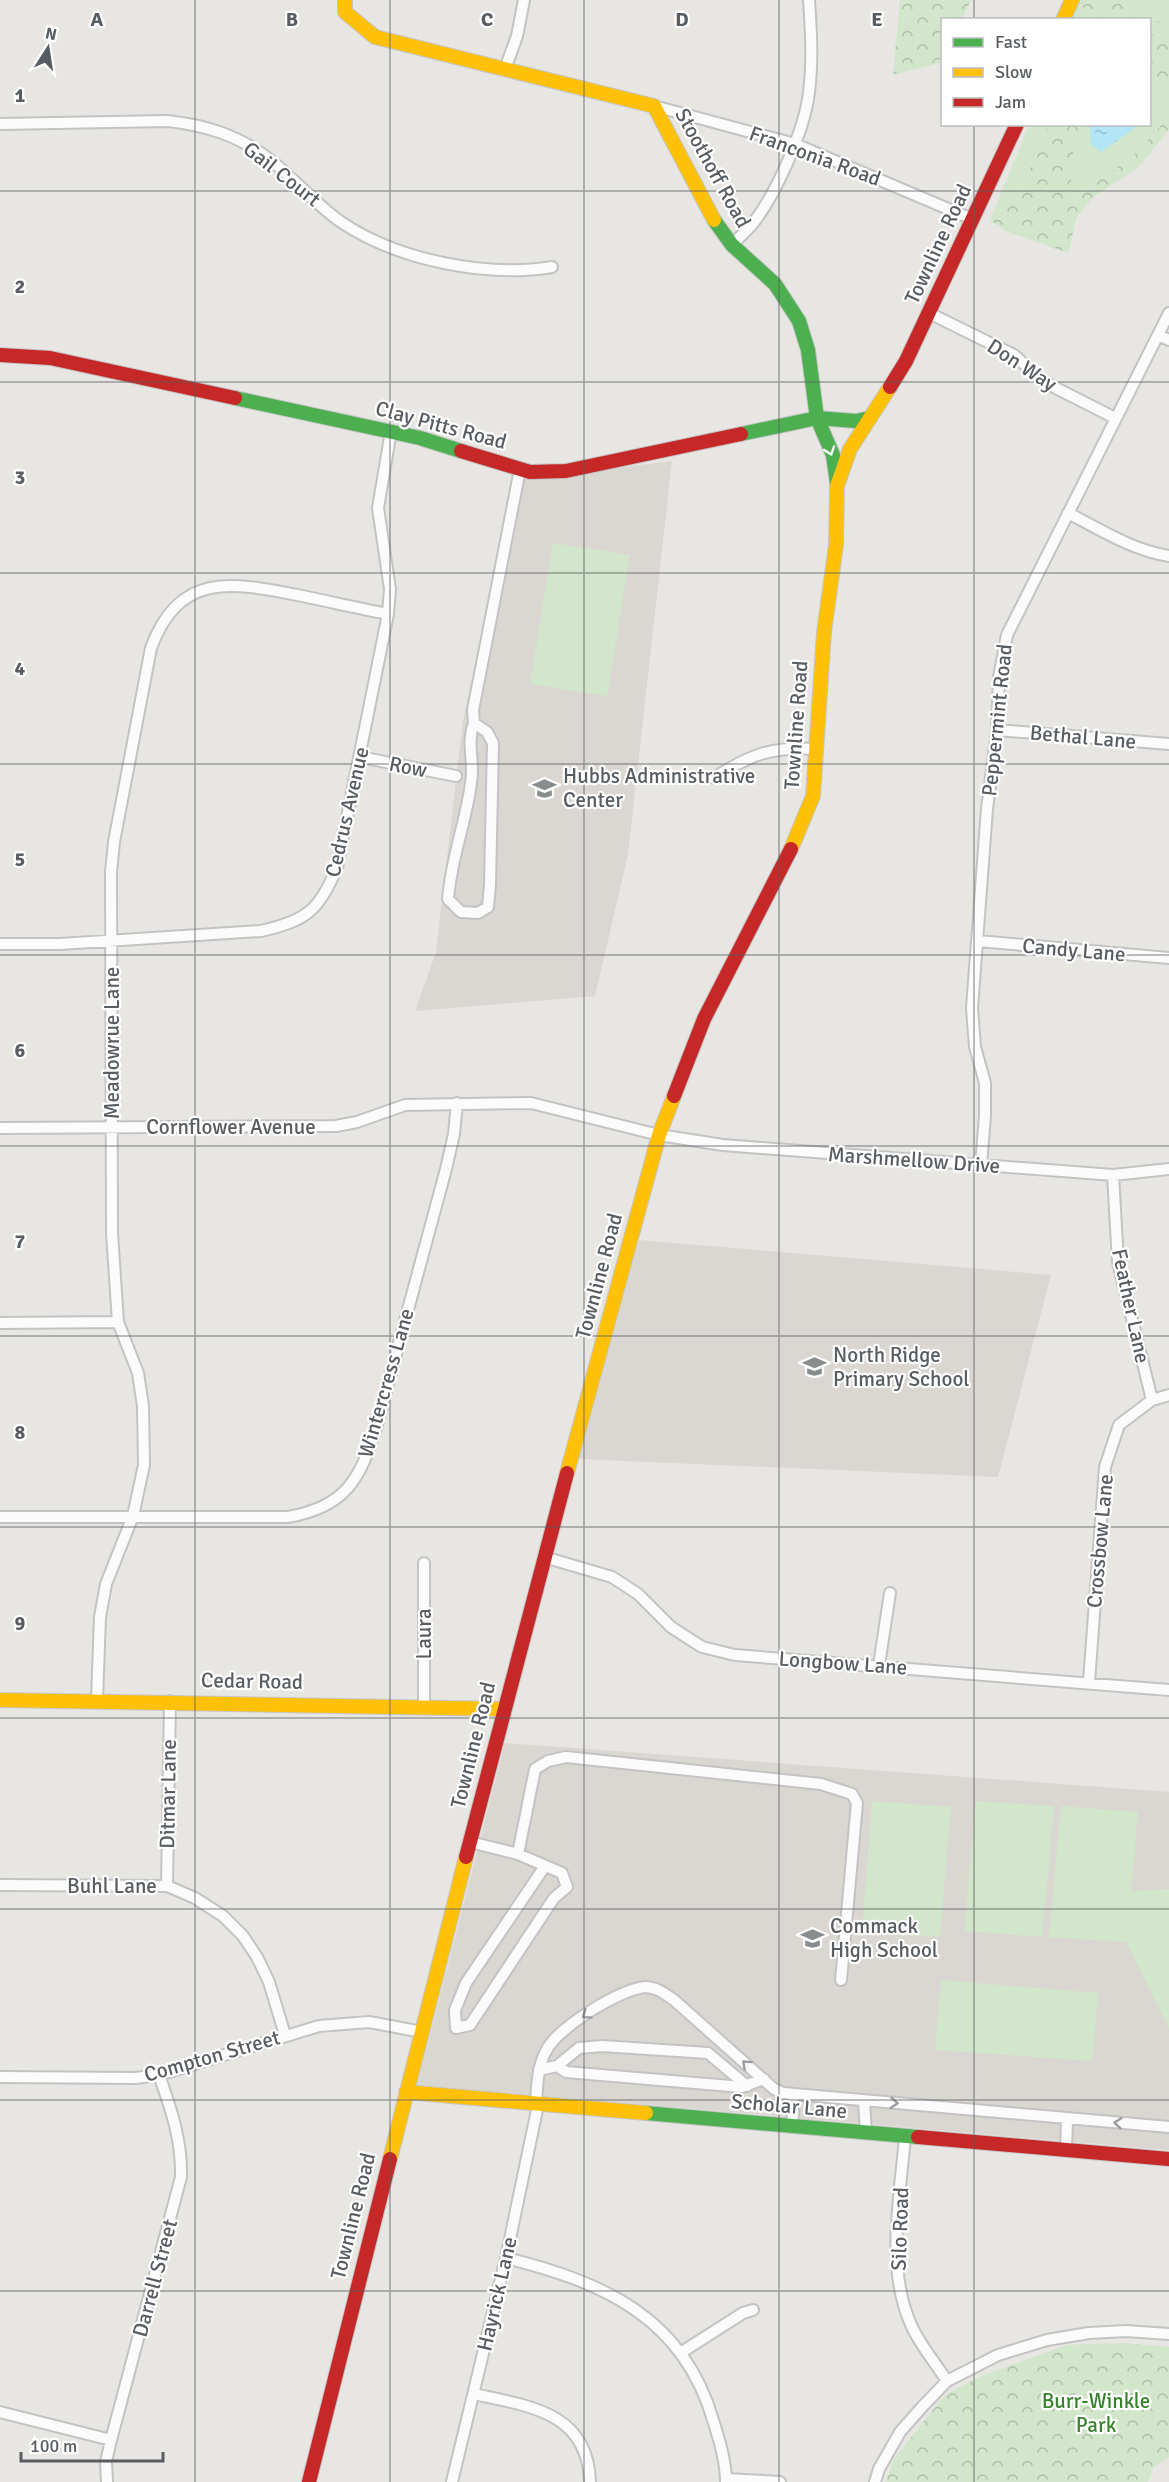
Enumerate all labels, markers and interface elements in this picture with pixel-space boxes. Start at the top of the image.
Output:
text: A [91,7,104,32]
text: B [286,7,298,32]
text: C [481,7,493,32]
text: D [675,7,689,32]
text: E [871,7,883,32]
north arrow [18,18,78,78]
legend [941,18,1151,126]
text: N [43,23,58,45]
text: Fast [995,31,1027,53]
text: Slow [995,61,1032,83]
text: 1 [15,83,26,108]
text: Jam [995,91,1026,113]
street label: Stoothoff Road [669,104,757,232]
street label: Franconia Road [746,120,884,192]
street label: Gail Court [238,136,326,212]
street label: Townline Road [899,180,977,308]
text: 2 [15,274,25,299]
street label: Don Way [982,333,1062,397]
street label: Clay Pitts Road [373,395,509,455]
one-way arrow [823,445,836,456]
text: 3 [15,465,25,490]
street label: Peppermint Road [976,642,1018,798]
text: 4 [15,656,26,681]
street label: Townline Road [779,660,813,790]
street label: Bethal Lane [1029,719,1137,755]
street label: Cedrus Avenue [319,744,375,880]
street label: Row [387,751,429,783]
place label: Hubbs Administrative Center [563,763,755,813]
school or university icon: Hubbs Administrative Center [532,775,558,801]
text: 5 [15,847,25,872]
street label: Candy Lane [1021,933,1127,967]
street label: Meadowrue Lane [99,967,125,1119]
text: 6 [15,1038,26,1063]
street label: Cornflower Avenue [146,1114,316,1140]
street label: Marshmellow Drive [827,1141,1001,1179]
street label: Townline Road [570,1210,628,1342]
text: 7 [15,1229,26,1254]
street label: Feather Lane [1106,1246,1156,1366]
street label: Wintercress Lane [352,1305,420,1461]
place label: North Ridge Primary School [833,1342,969,1392]
school or university icon: North Ridge Primary School [802,1354,828,1380]
text: 8 [15,1420,26,1445]
street label: Crossbow Lane [1081,1473,1119,1609]
street label: Laura [411,1608,437,1660]
text: 9 [15,1611,26,1636]
street label: Longbow Lane [778,1646,908,1680]
street label: Cedar Road [201,1667,303,1695]
street label: Townline Road [445,1679,501,1811]
street label: Ditmar Lane [154,1739,182,1849]
street label: Buhl Lane [67,1873,157,1899]
place label: Commack High School [830,1913,938,1963]
school or university icon: Commack High School [799,1925,825,1951]
one-way arrow [581,2008,592,2019]
street label: Compton Street [141,2024,283,2088]
one-way arrow [742,2060,753,2071]
street label: Scholar Lane [730,2088,848,2124]
one-way arrow [889,2096,898,2109]
one-way arrow [1114,2117,1123,2130]
street label: Townline Road [325,2150,381,2282]
street label: Silo Road [886,2187,914,2271]
street label: Darrell Street [127,2216,183,2340]
street label: Hayrick Lane [471,2234,523,2354]
park label: Burr-Winkle Park [1042,2388,1150,2438]
scale bar [21,2425,164,2463]
text: 100 m [30,2435,77,2457]

